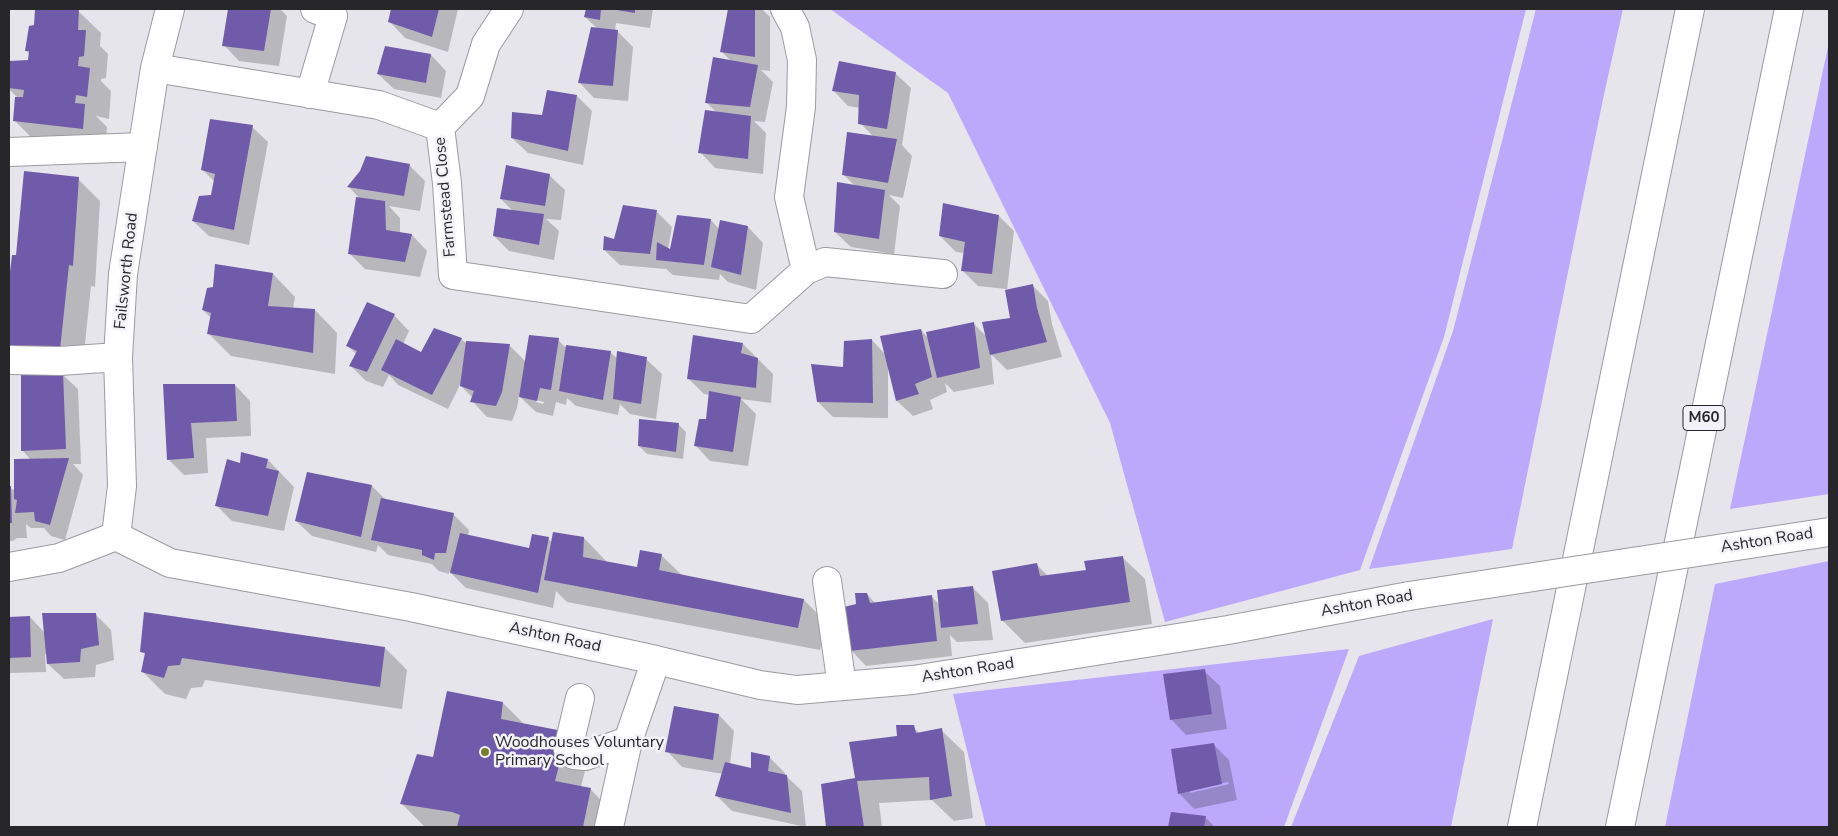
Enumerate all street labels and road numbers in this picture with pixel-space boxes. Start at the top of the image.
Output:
street label: Farmstead Close [431,136,461,258]
street label: Failsworth Road [111,212,143,330]
road number: M60 [1683,406,1725,430]
street label: Ashton Road [1719,524,1815,558]
street label: Ashton Road [1319,586,1415,622]
street label: Ashton Road [507,619,603,657]
street label: Ashton Road [920,654,1016,688]

